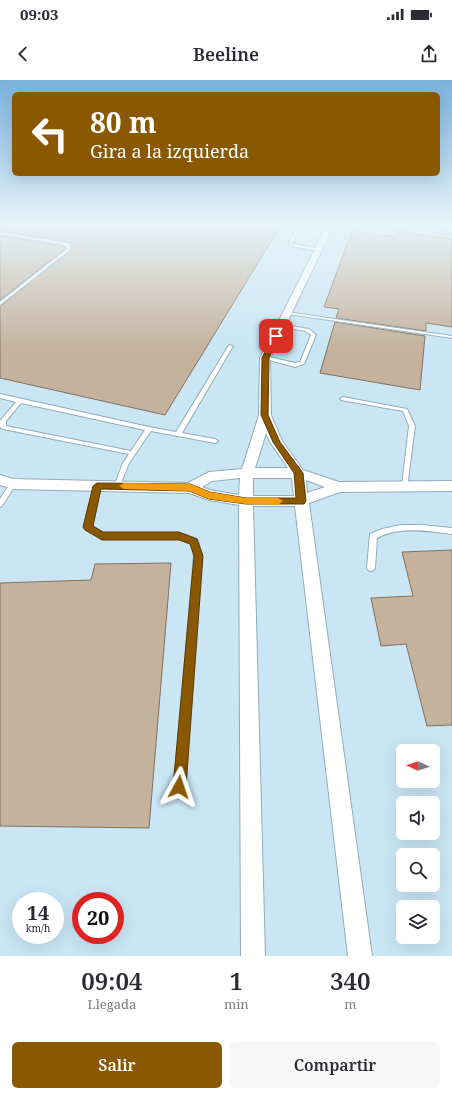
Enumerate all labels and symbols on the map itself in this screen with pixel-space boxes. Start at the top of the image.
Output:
pin [259,319,293,353]
north arrow [396,744,440,788]
position arrow [158,766,200,808]
speed limit sign: 20 [72,892,124,944]

